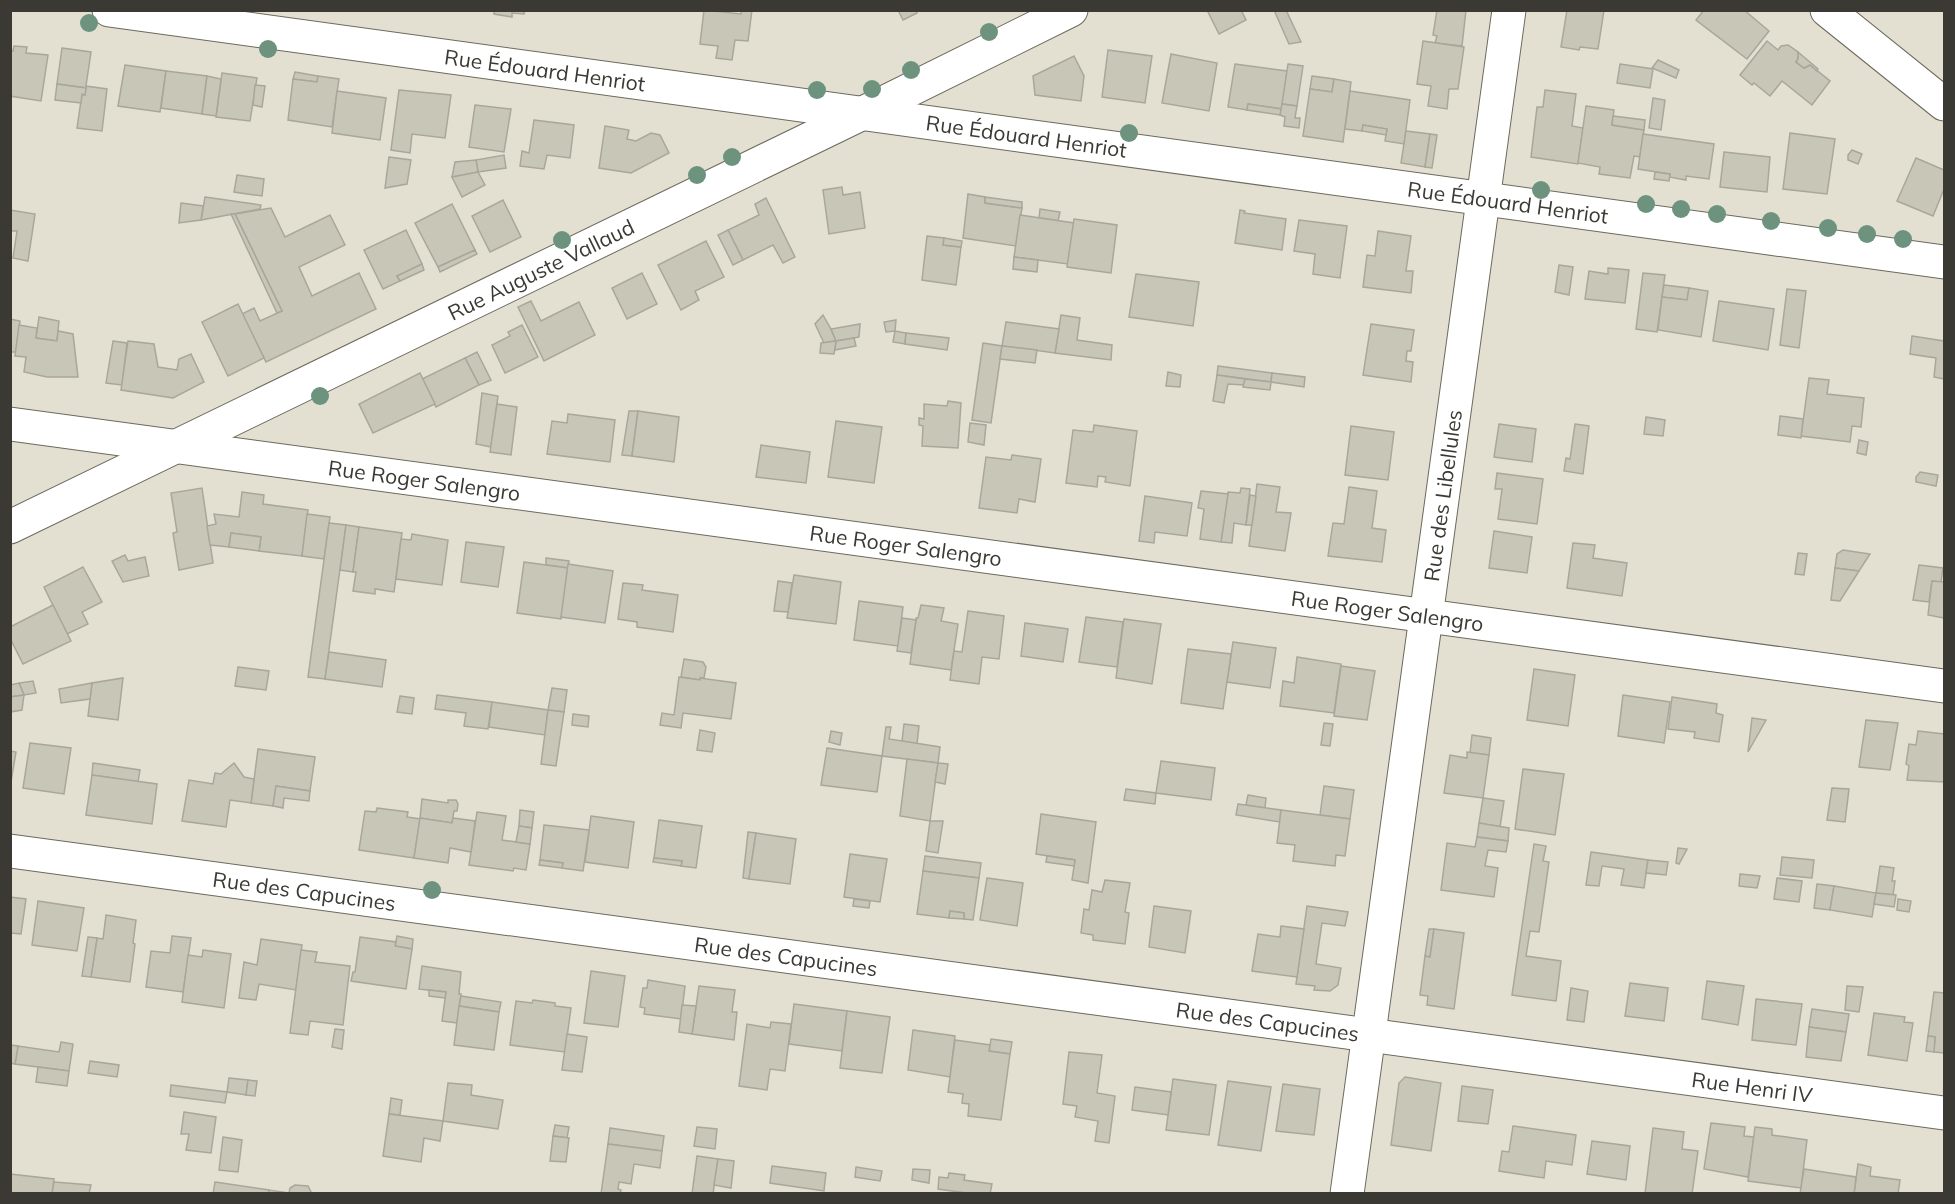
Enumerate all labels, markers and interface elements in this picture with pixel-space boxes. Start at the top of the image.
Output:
street label: Rue Édouard Henriot [443,43,647,97]
street label: Rue Édouard Henriot [924,109,1128,163]
street label: Rue Édouard Henriot [1406,175,1610,229]
street label: Rue Auguste Vallaud [443,213,638,326]
street label: Rue des Libellules [1418,408,1467,583]
street label: Rue Roger Salengro [326,454,522,506]
street label: Rue Roger Salengro [808,519,1004,571]
street label: Rue Roger Salengro [1290,585,1485,636]
street label: Rue des Capucines [211,866,397,916]
street label: Rue des Capucines [693,931,879,981]
street label: Rue des Capucines [1174,996,1361,1047]
street label: Rue Henri IV [1690,1066,1814,1108]

